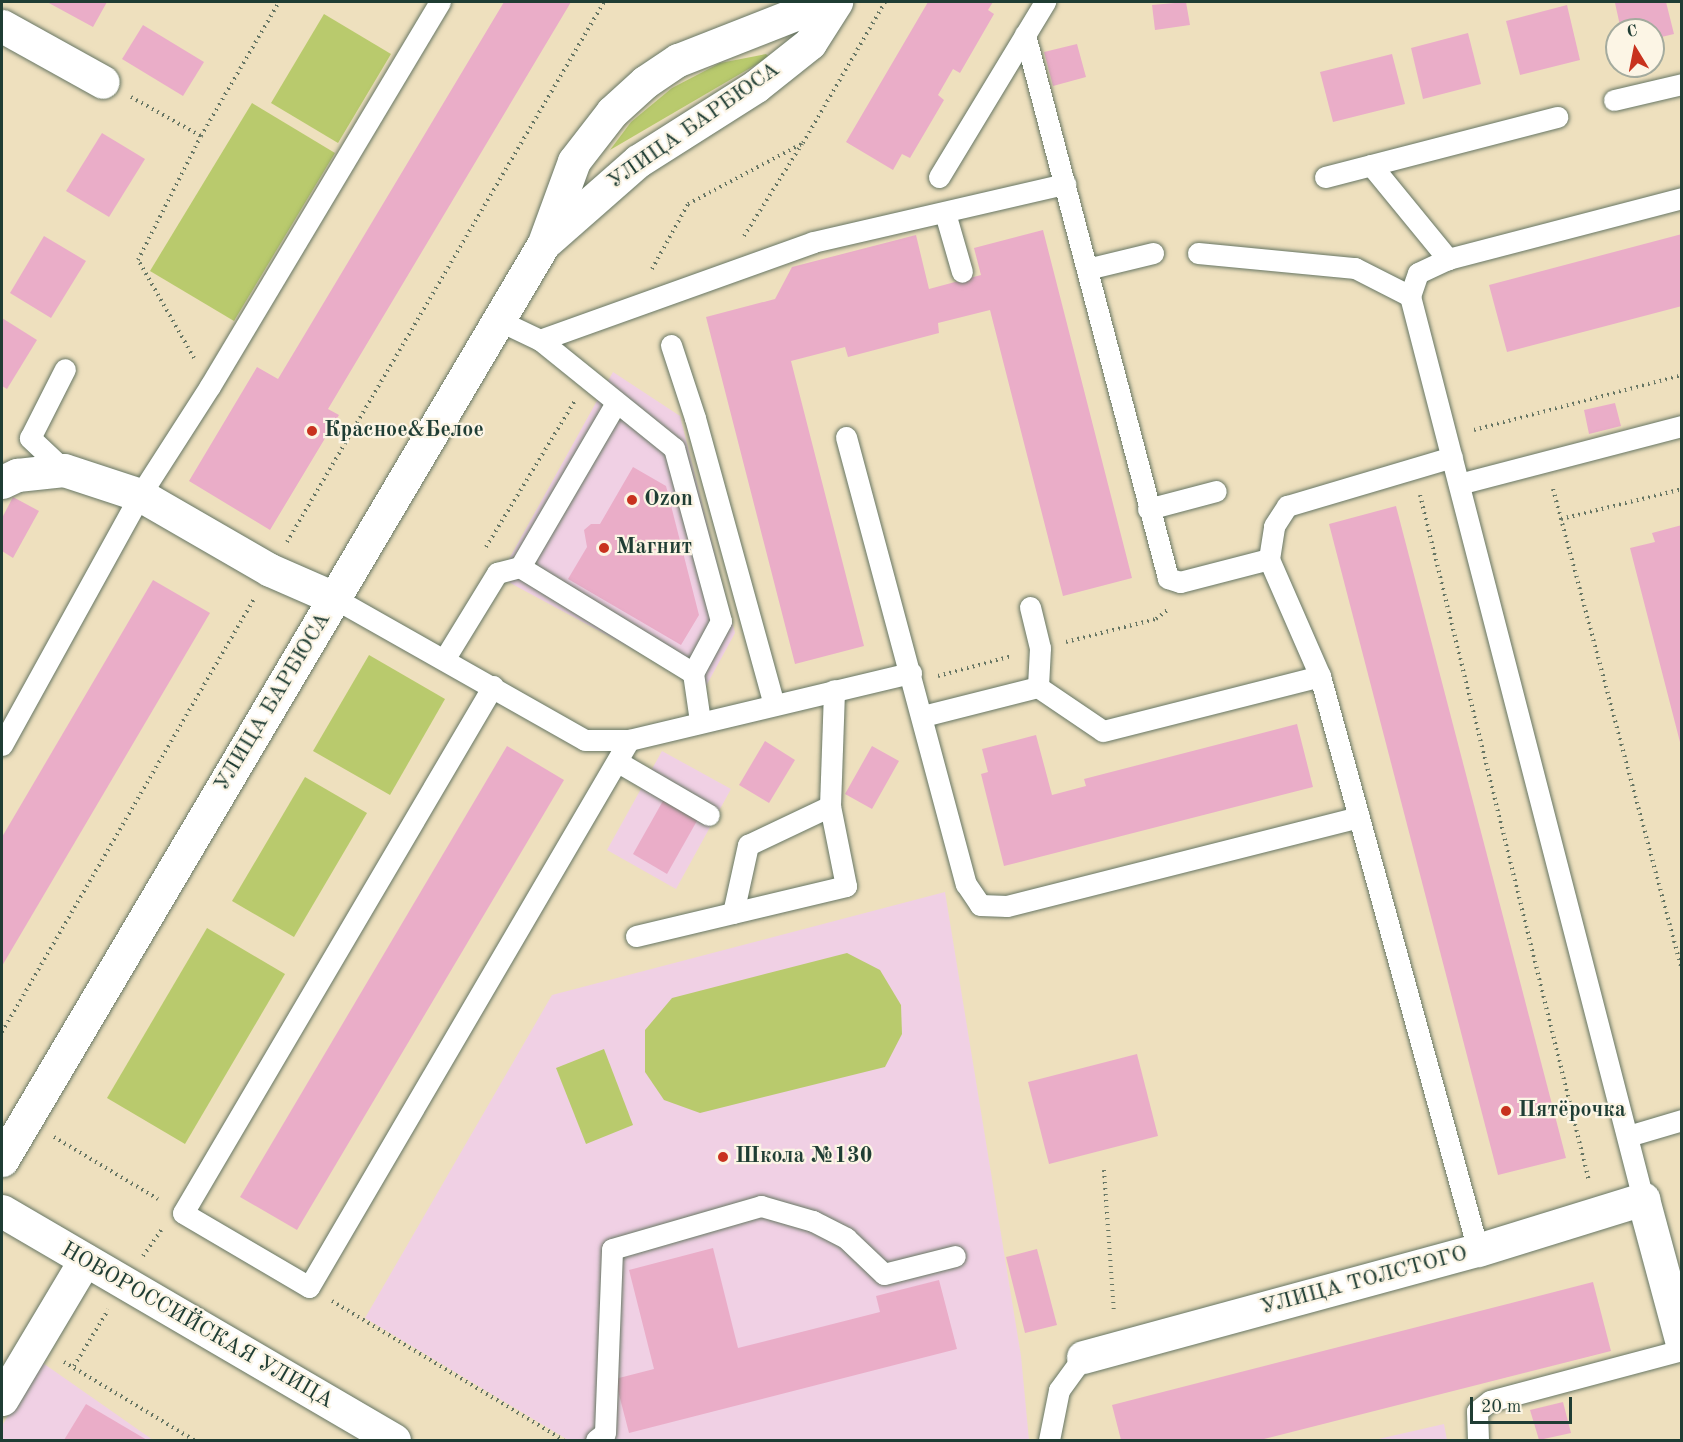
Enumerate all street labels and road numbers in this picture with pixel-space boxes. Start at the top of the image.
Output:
street label: УЛИЦА БАРБЮСА [603,57,785,195]
street label: УЛИЦА БАРБЮСА [209,608,337,796]
street label: НОВОРОССИЙСКАЯ УЛИЦА [56,1237,338,1415]
street label: УЛИЦА ТОЛСТОГО [1258,1241,1470,1321]

